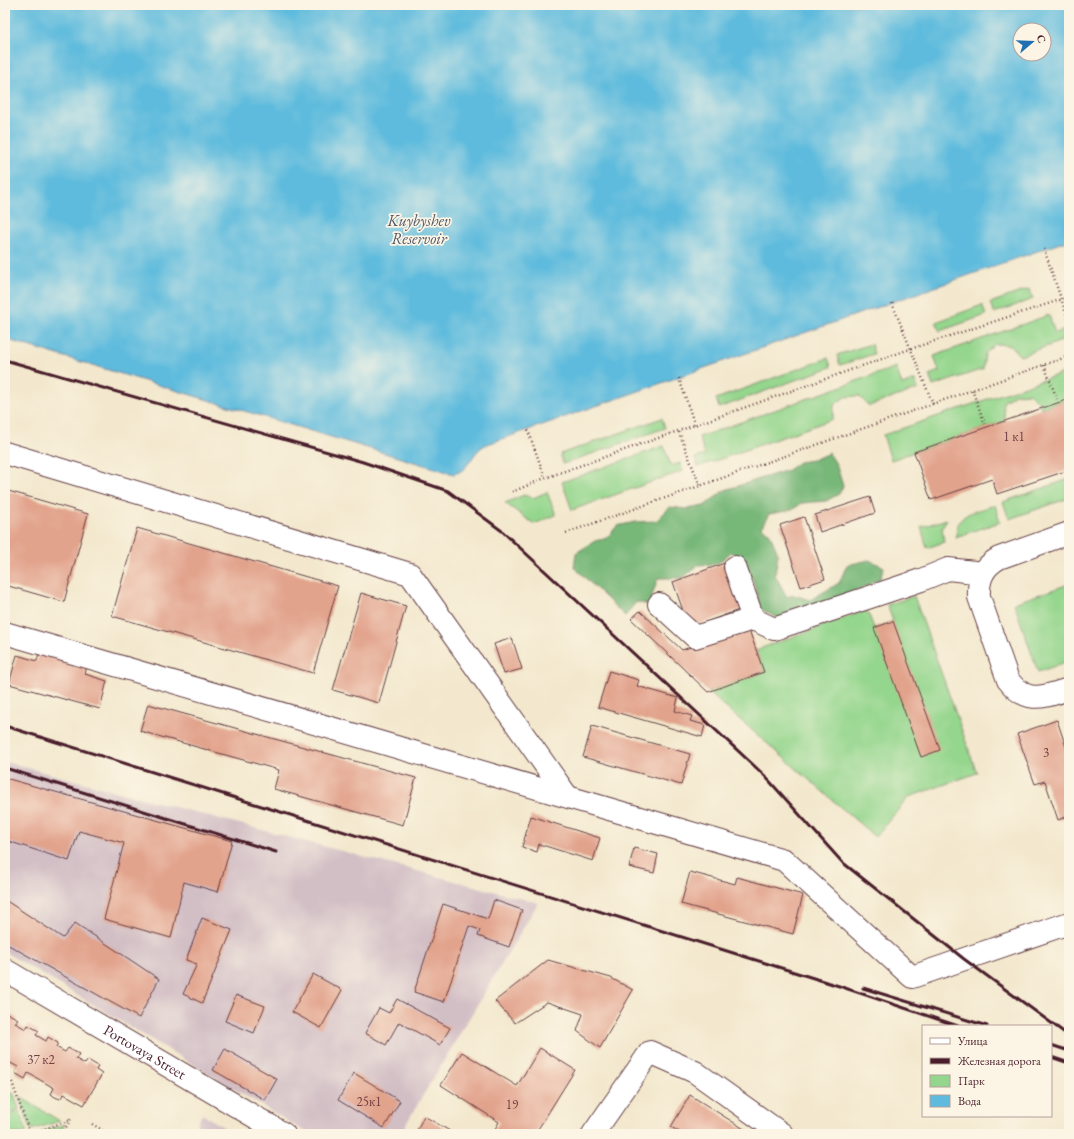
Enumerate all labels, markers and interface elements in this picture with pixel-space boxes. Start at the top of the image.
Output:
north arrow [1012,22,1052,62]
text: С [1034,33,1049,45]
water label: Kuybyshev Reservoir [386,210,451,249]
house number: 1 к1 [1003,428,1025,445]
house number: 3 [1043,744,1049,761]
street label: Portovaya Street [100,1020,190,1083]
legend [922,1025,1052,1117]
text: Улица [957,1033,988,1049]
house number: 37 к2 [27,1051,56,1068]
text: Железная дорога [957,1053,1041,1069]
text: Парк [958,1073,985,1089]
house number: 25к1 [357,1093,381,1110]
text: Вода [958,1093,981,1109]
house number: 19 [506,1096,519,1113]

